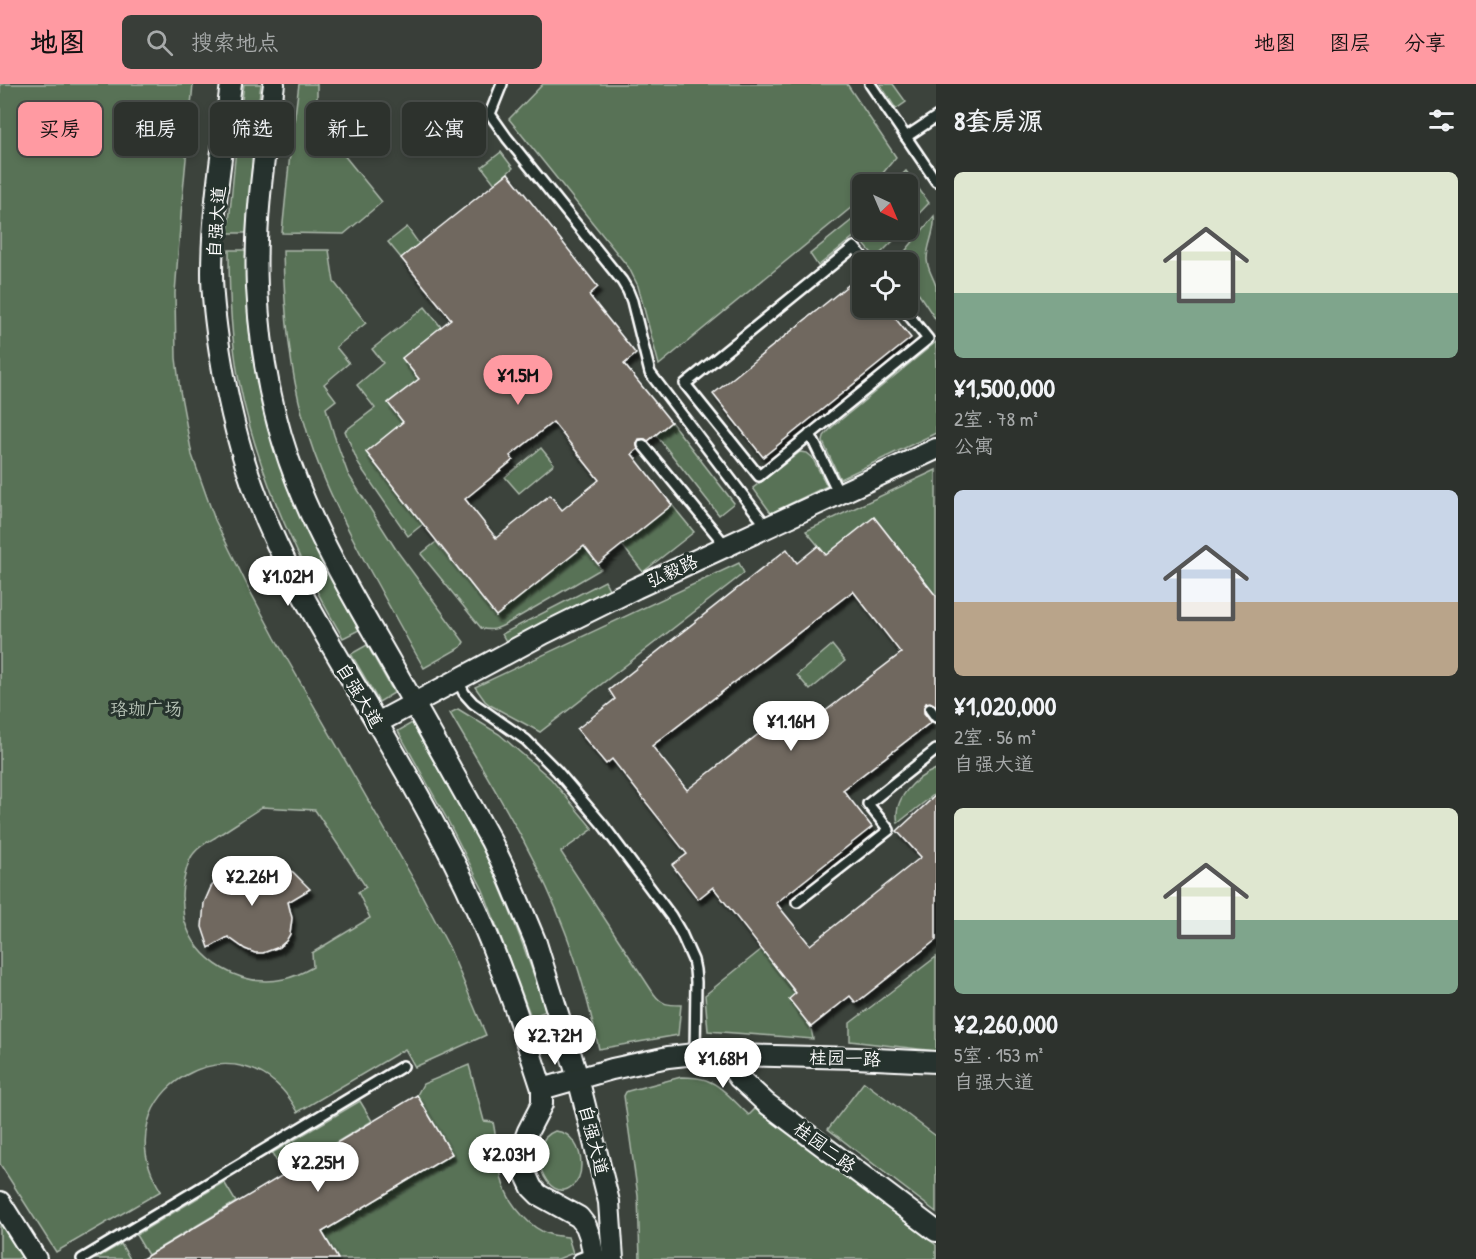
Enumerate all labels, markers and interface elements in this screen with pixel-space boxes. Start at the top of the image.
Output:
search box [122,15,542,69]
text: 地图 [30,23,86,61]
icon: search [143,26,176,59]
text: 搜索地点 [191,27,279,57]
text: 地图 [1254,28,1296,57]
text: 图层 [1329,28,1371,57]
text: 分享 [1404,28,1446,57]
chip: 买房 [18,102,102,156]
chip: 租房 [114,102,198,156]
chip: 筛选 [210,102,294,156]
chip: 新上 [306,102,390,156]
chip: 公寓 [402,102,486,156]
text: 8套房源 [954,103,1043,138]
icon: filters [1425,104,1458,137]
north arrow [852,174,918,240]
map controls [852,174,918,318]
street label: 自强大道 [201,185,231,259]
icon: home [1152,211,1260,319]
button: locate [852,252,918,318]
pin: ¥1.5M [476,355,560,406]
text: ¥1.5M [497,361,539,388]
text: ¥1,500,000 [954,370,1055,405]
text: 2室 · 78 m² [954,405,1038,432]
text: 公寓 [954,432,994,459]
icon: home [1152,529,1260,637]
street label: 弘毅路 [642,548,702,594]
pin: ¥1.02M [239,556,337,607]
text: ¥1.02M [262,562,314,589]
street label: 自强大道 [331,658,389,732]
text: ¥1,020,000 [954,688,1056,723]
park label: 珞珈广场 [110,696,182,721]
pin: ¥1.16M [742,701,840,752]
text: ¥1.16M [767,707,815,734]
text: 2室 · 56 m² [954,723,1036,750]
text: 自强大道 [954,750,1034,777]
icon: home [1152,847,1260,955]
pin: ¥2.26M [203,856,301,907]
text: ¥2.26M [226,862,278,889]
text: ¥2,260,000 [954,1006,1058,1041]
pin: ¥2.72M [506,1015,604,1066]
text: ¥2.72M [528,1021,582,1048]
pin: ¥1.68M [674,1038,772,1089]
text: 5室 · 153 m² [954,1041,1043,1068]
text: ¥1.68M [698,1044,748,1071]
street label: 桂园一路 [809,1044,881,1072]
text: 自强大道 [954,1068,1034,1095]
street label: 自强大道 [573,1102,615,1178]
street label: 桂园二路 [789,1115,861,1179]
pin: ¥2.03M [460,1134,558,1185]
text: ¥2.03M [483,1140,535,1167]
pin: ¥2.25M [269,1142,367,1193]
text: ¥2.25M [292,1148,344,1175]

